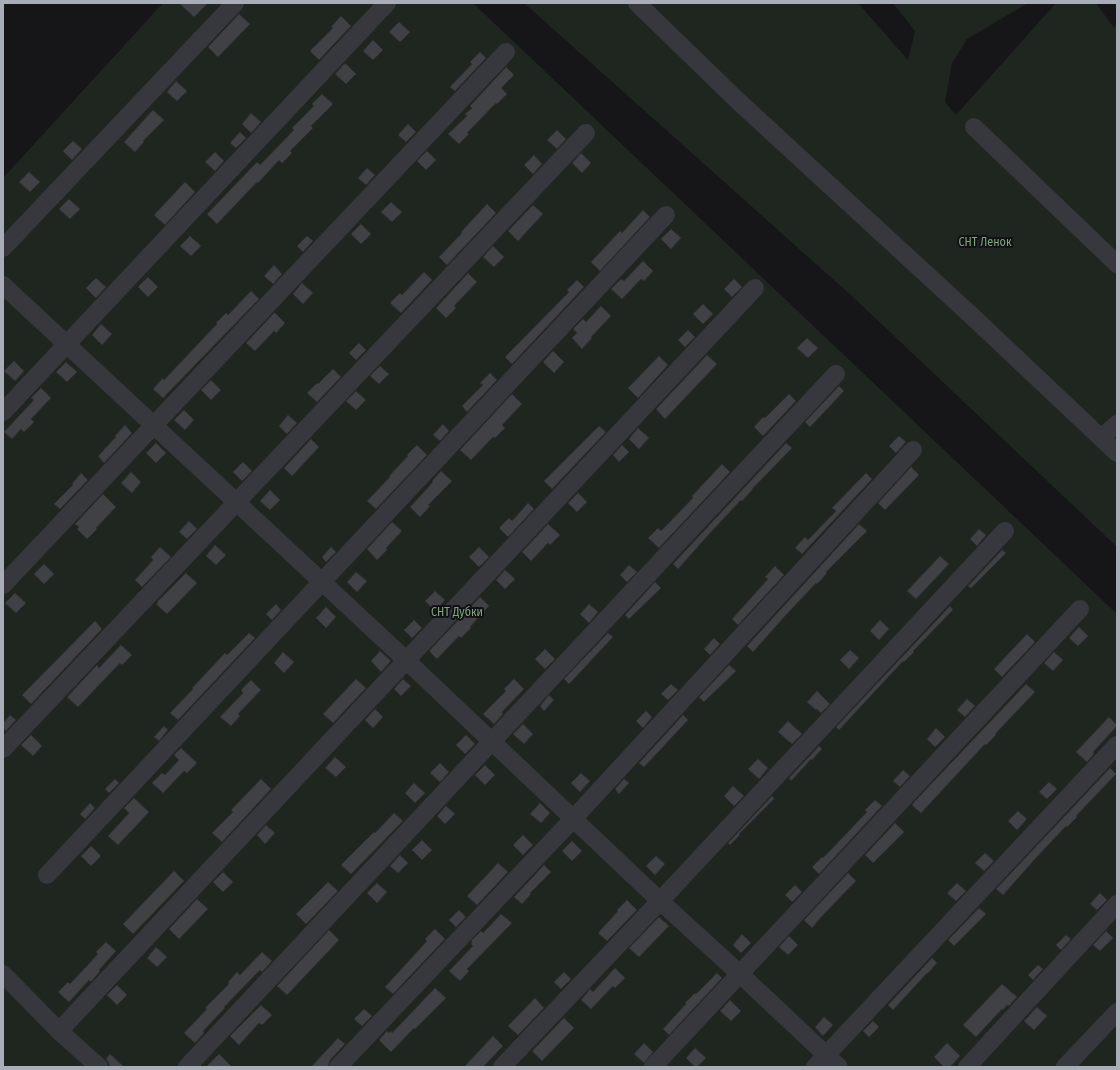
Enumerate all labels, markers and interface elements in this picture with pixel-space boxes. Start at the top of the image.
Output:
park label: СНТ Ленок [958,236,1012,250]
park label: СНТ Дубки [431,606,483,620]

